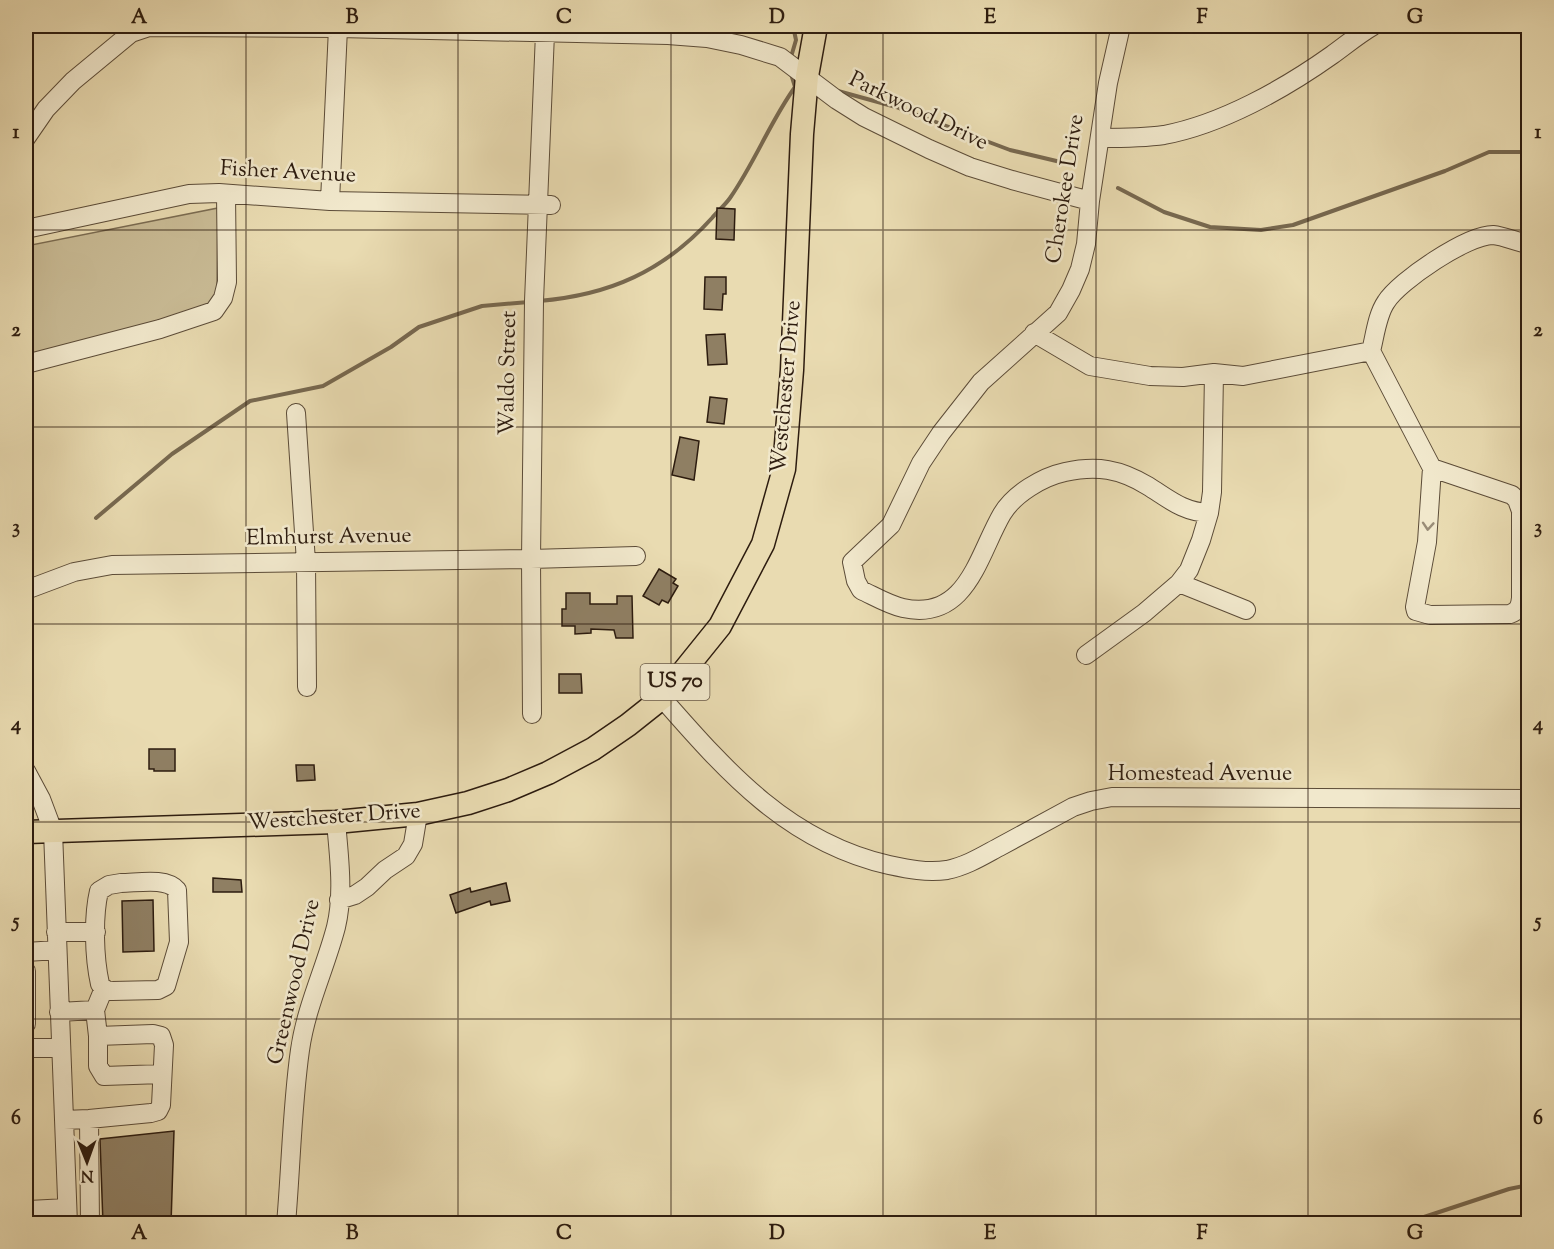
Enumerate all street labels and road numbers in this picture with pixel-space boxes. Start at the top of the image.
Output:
street label: Parkwood Drive [843,64,993,160]
street label: Cherokee Drive [1038,112,1094,266]
street label: Fisher Avenue [219,153,357,193]
street label: Westchester Drive [763,299,811,475]
street label: Waldo Street [492,310,526,436]
street label: Elmhurst Avenue [246,521,412,555]
road number: US 70 [640,664,710,700]
street label: Homestead Avenue [1108,759,1292,791]
street label: Westchester Drive [246,796,422,840]
street label: Greenwood Drive [260,896,330,1068]

